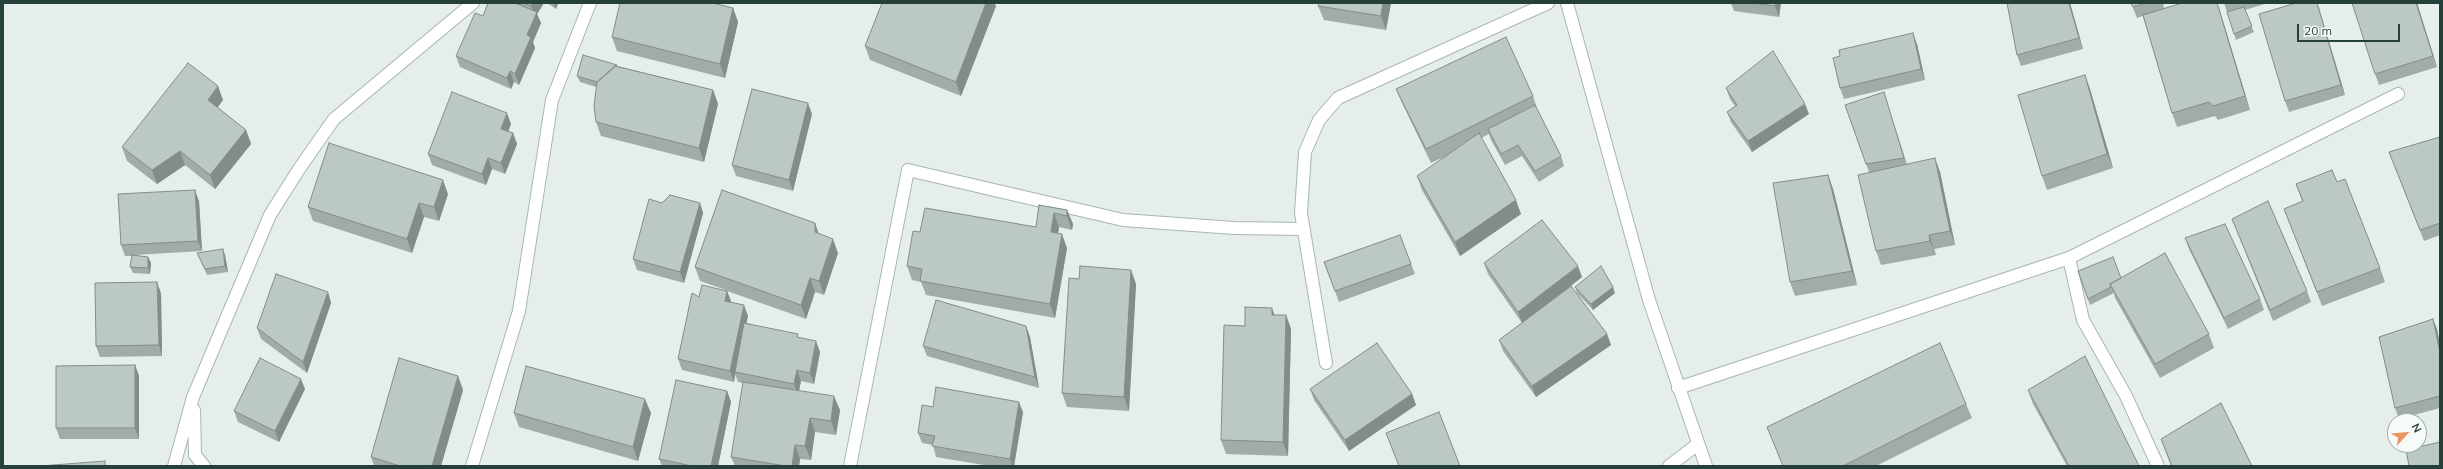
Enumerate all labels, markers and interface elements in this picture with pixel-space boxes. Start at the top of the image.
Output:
scale bar [2299,16,2402,42]
text: 20 m [2304,23,2332,38]
north arrow [2387,413,2427,453]
text: N [2409,421,2425,435]

